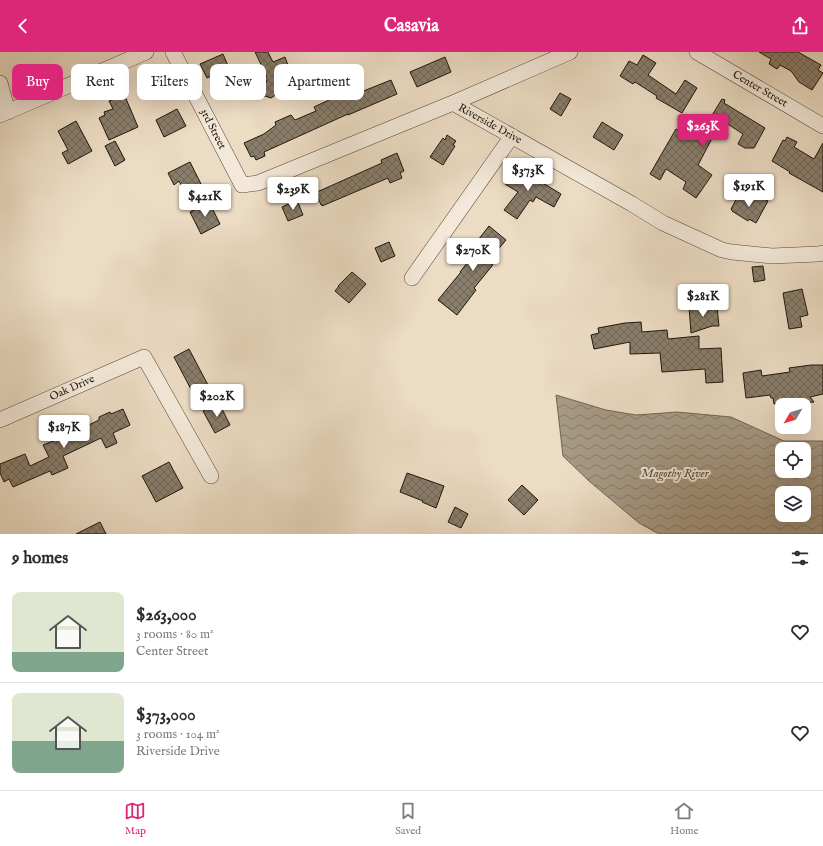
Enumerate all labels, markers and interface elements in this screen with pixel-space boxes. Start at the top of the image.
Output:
icon: back [12,15,34,37]
text: Casavia [384,15,439,38]
icon: share [789,15,811,37]
chip: Buy [12,64,63,100]
chip: Rent [71,64,129,100]
chip: Filters [137,64,202,100]
chip: New [210,64,266,100]
chip: Apartment [274,64,364,100]
street label: Center Street [730,68,790,111]
street label: Riverside Drive [456,101,524,147]
street label: 3rd Street [197,106,229,152]
pin: $263K [675,114,731,148]
text: $263K [686,118,720,135]
pin: $373K [500,158,556,192]
text: $373K [512,162,544,179]
pin: $191K [721,174,777,208]
pin: $239K [265,177,321,211]
text: $191K [733,178,765,195]
text: $239K [276,181,310,198]
pin: $421K [177,184,233,218]
text: $421K [188,188,222,205]
pin: $270K [445,238,501,272]
text: $270K [455,242,491,259]
pin: $281K [675,284,731,318]
text: $281K [687,288,719,305]
street label: Oak Drive [47,372,97,404]
pin: $202K [189,384,245,418]
text: $202K [199,388,235,405]
north arrow [775,398,811,434]
map controls [775,398,811,522]
pin: $187K [36,415,92,449]
text: $187K [48,419,80,436]
button: locate [775,442,811,478]
water label: Magothy River [641,466,710,482]
button: layers [775,486,811,522]
icon: filters [789,547,811,569]
text: 9 homes [12,548,68,569]
text: $263,000 [136,605,197,626]
icon: home [44,608,92,656]
icon: heart [789,621,811,643]
text: 3 rooms · 80 m² [136,626,214,643]
text: Center Street [136,643,208,660]
text: $373,000 [136,705,196,726]
icon: home [44,709,92,757]
icon: heart [789,722,811,744]
text: 3 rooms · 104 m² [136,726,220,743]
text: Riverside Drive [136,743,220,760]
tab: Map [124,800,146,838]
tab: Saved [395,800,421,838]
tab: Home [670,800,699,838]

